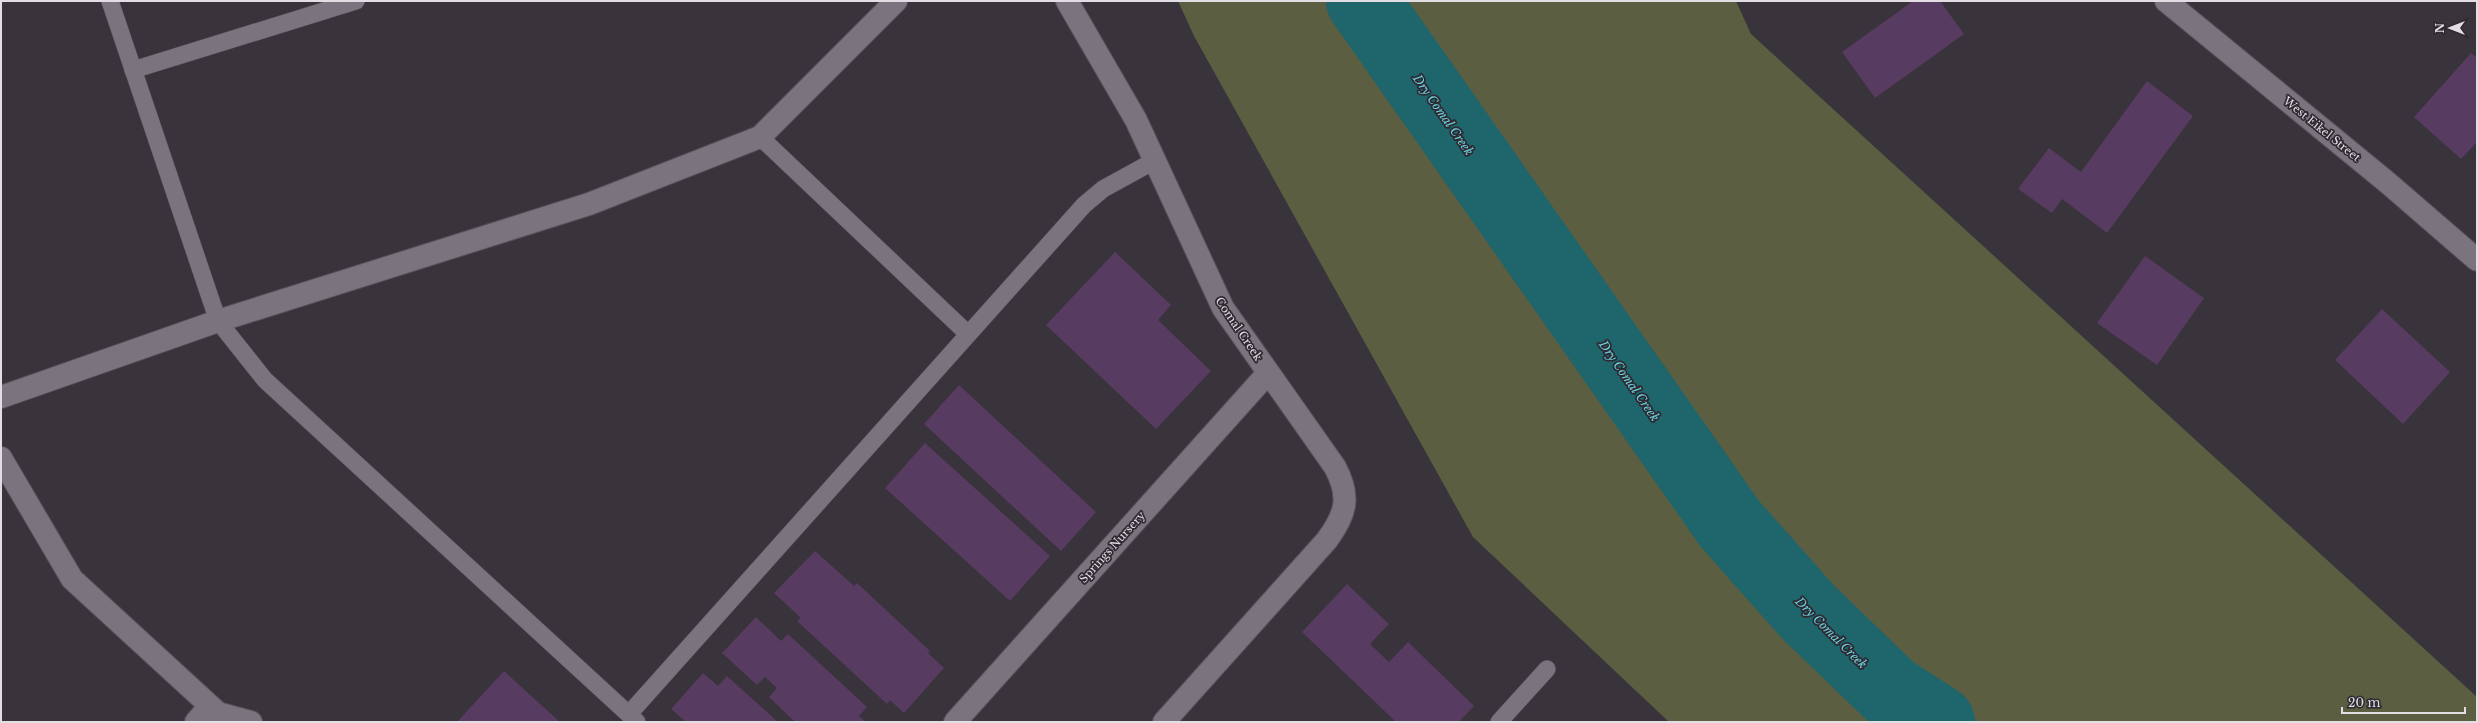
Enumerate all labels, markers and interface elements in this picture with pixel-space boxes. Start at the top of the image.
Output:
north arrow [2430,8,2470,48]
text: N [2433,22,2447,33]
water label: Dry Comal Creek [1409,71,1477,158]
street label: West Eikel Street [2280,93,2364,165]
street label: Comal Creek [1213,294,1266,364]
water label: Dry Comal Creek [1595,337,1663,424]
street label: Springs Nursery [1076,508,1148,586]
water label: Dry Comal Creek [1792,593,1870,672]
scale bar [2342,689,2465,715]
text: 20 m [2348,695,2380,710]

